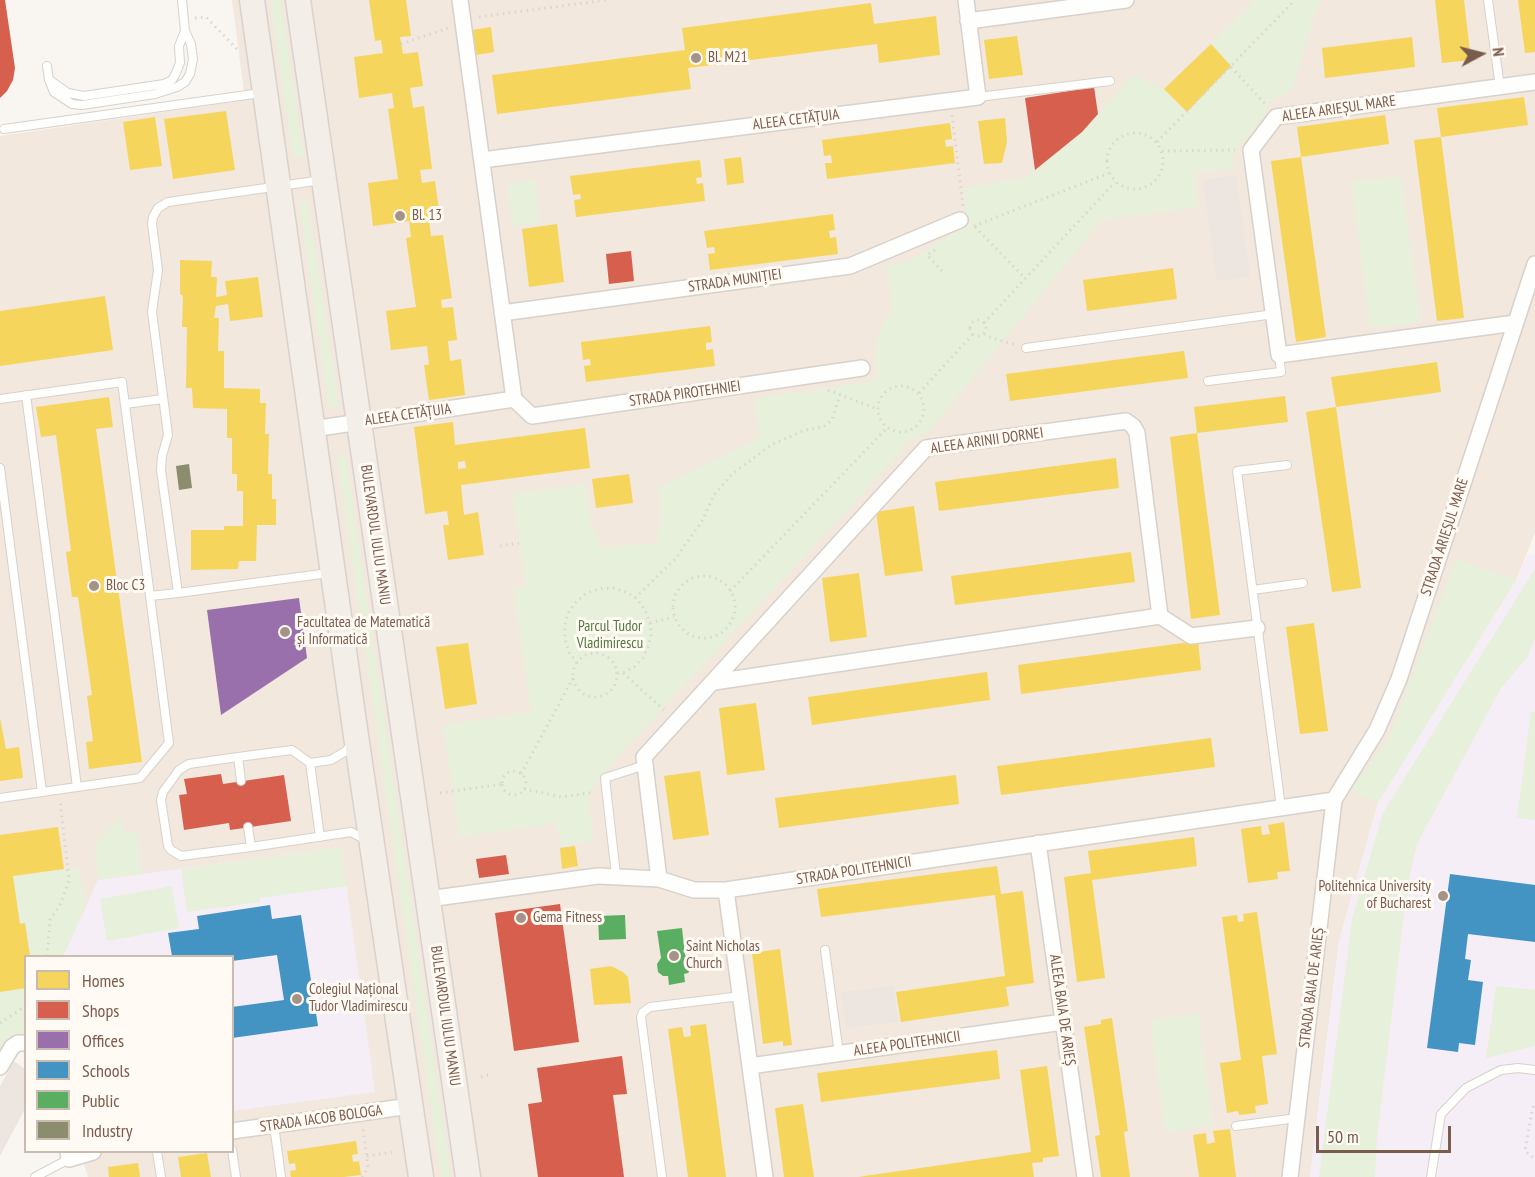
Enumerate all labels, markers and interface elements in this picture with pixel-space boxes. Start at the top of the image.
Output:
north arrow [1451,24,1511,84]
text: N [1488,46,1509,57]
place label: Bl. M21 [708,49,747,67]
marker: Bl. M21 [689,51,703,65]
street label: ALEEA ARIEȘUL MARE [1281,92,1397,126]
street label: ALEEA CETĂȚUIA [752,106,840,134]
place label: Bl. 13 [412,207,442,225]
marker: Bl. 13 [393,209,407,223]
street label: STRADA MUNIȚIEI [687,266,783,296]
street label: STRADA PIROTEHNIEI [628,377,742,411]
street label: ALEEA CETĂȚUIA [364,400,452,430]
street label: ALEEA ARINII DORNEI [929,424,1045,458]
street label: BULEVARDUL IULIU MANIU [356,464,394,606]
street label: STRADA ARIEȘUL MARE [1417,476,1473,598]
place label: Bloc C3 [106,577,145,595]
marker: Bloc C3 [87,579,101,593]
place label: Facultatea de Matematică și Informatică [297,614,430,649]
park label: Parcul Tudor Vladimirescu [577,618,643,653]
marker: Facultatea de Matematică și Informatică [278,625,292,639]
street label: STRADA POLITEHNICII [795,853,913,889]
place label: Politehnica University of Bucharest [1319,878,1431,913]
marker: Politehnica University of Bucharest [1436,889,1450,903]
place label: Gema Fitness [533,909,602,927]
marker: Gema Fitness [514,911,528,925]
street label: STRADA BAIA DE ARIEȘ [1296,927,1328,1049]
place label: Saint Nicholas Church [686,938,760,973]
street label: BULEVARDUL IULIU MANIU [426,945,464,1087]
marker: Saint Nicholas Church [667,949,681,963]
street label: ALEEA BAIA DE ARIEȘ [1045,953,1079,1067]
legend [24,955,234,1153]
text: Homes [82,969,125,992]
place label: Colegiul Național Tudor Vladimirescu [309,981,408,1016]
marker: Colegiul Național Tudor Vladimirescu [290,992,304,1006]
text: Shops [82,999,119,1022]
street label: ALEEA POLITEHNICII [852,1028,962,1060]
text: Offices [82,1029,124,1052]
text: Schools [82,1059,130,1082]
text: Public [82,1089,120,1112]
street label: STRADA IACOB BOLOGA [259,1101,383,1137]
scale bar [1319,1114,1454,1152]
text: Industry [82,1119,132,1142]
text: 50 m [1327,1125,1359,1148]

